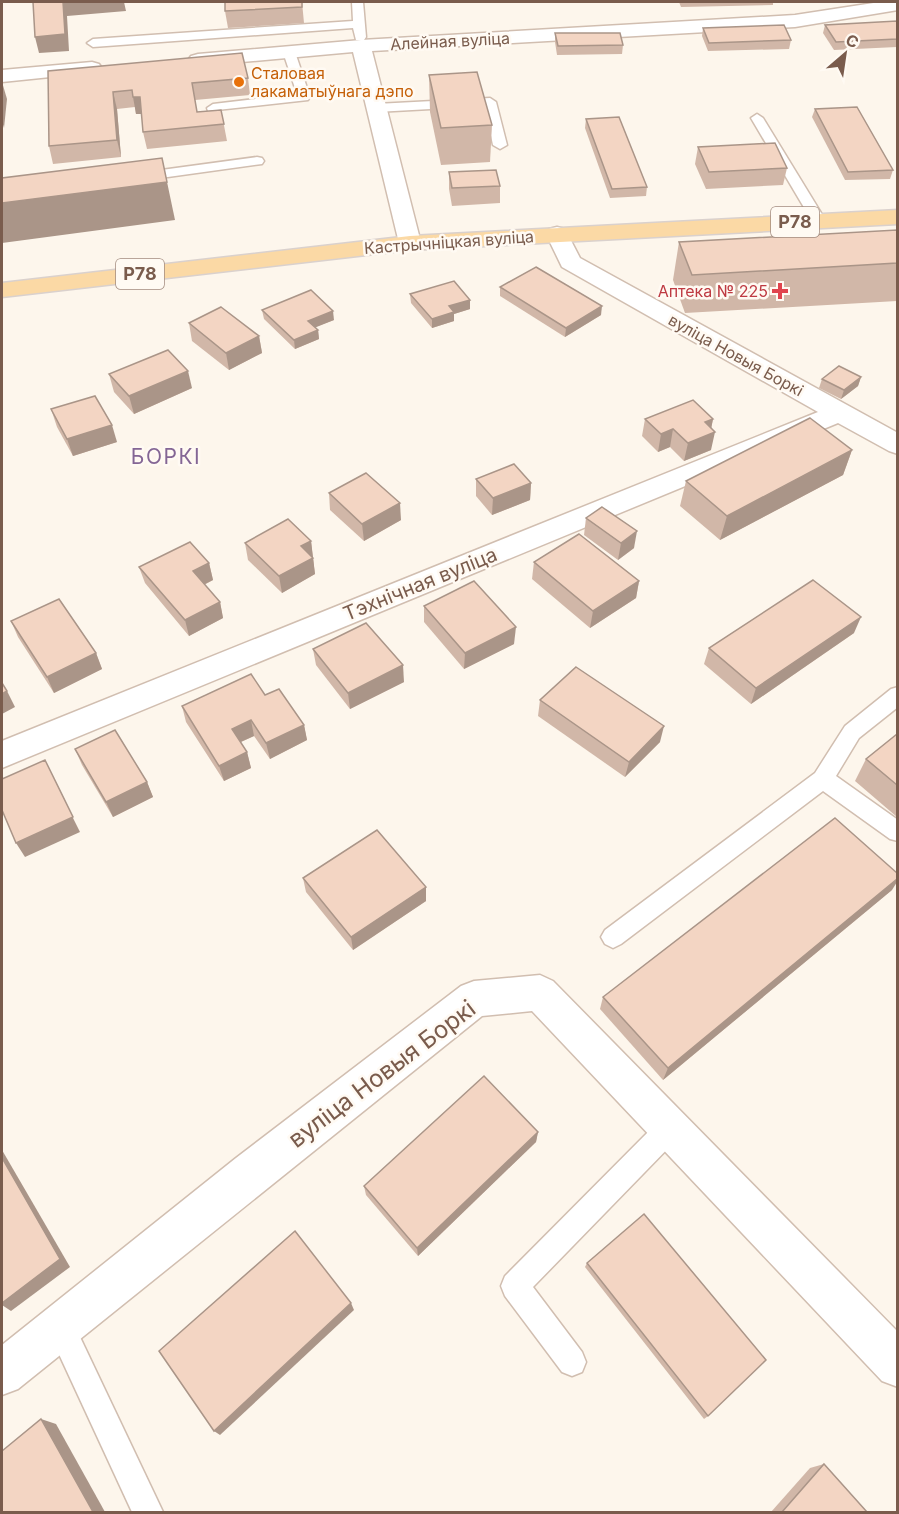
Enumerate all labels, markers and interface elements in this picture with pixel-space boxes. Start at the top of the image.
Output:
north arrow [815,24,875,84]
street label: Алейная вуліца [390,28,510,54]
text: С [842,29,862,53]
place label: Сталовая лакаматыўнага дэпо [251,63,414,101]
marker: Сталовая лакаматыўнага дэпо [232,75,246,89]
road number: Р78 [771,207,819,237]
street label: Кастрычніцкая вуліца [363,226,535,258]
road number: Р78 [116,259,164,289]
place label: Аптека № 225 [658,281,768,301]
marker: Аптека № 225 [773,284,787,298]
street label: вуліца Новыя Боркі [665,310,807,400]
district label: БОРКІ [131,444,201,469]
street label: Тэхнічная вуліца [340,542,500,626]
street label: вуліца Новыя Боркі [282,994,481,1154]

